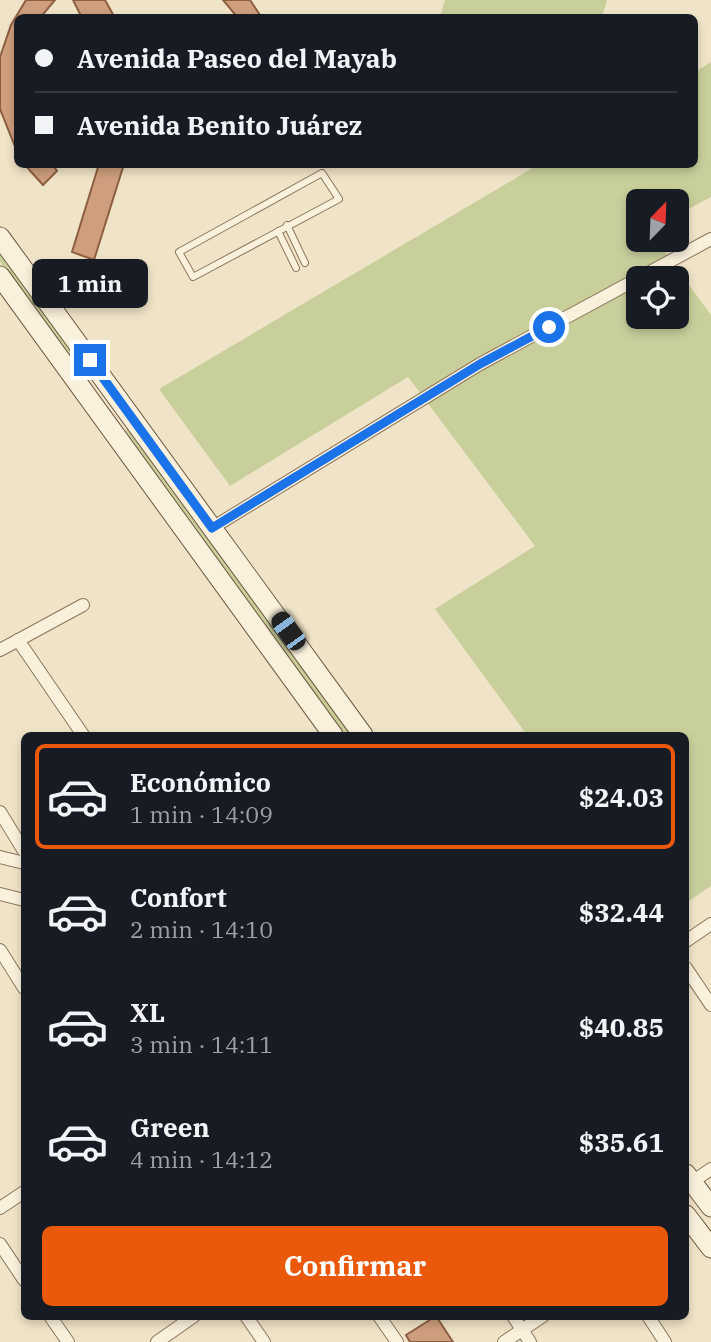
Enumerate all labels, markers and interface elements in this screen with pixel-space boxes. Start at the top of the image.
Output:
text: Avenida Paseo del Mayab [77,41,397,75]
text: Avenida Benito Juárez [77,108,362,142]
north arrow [626,189,690,252]
map controls [626,189,689,329]
callout: 1 min [32,258,148,308]
button: locate [626,266,689,329]
text: 1 min [58,268,122,298]
route start [533,311,565,343]
route end [74,344,106,376]
car [268,608,309,654]
icon: car [46,765,109,828]
text: Económico [130,765,271,799]
text: $24.03 [579,780,664,814]
text: 1 min · 14:09 [130,799,273,829]
icon: car [46,880,109,943]
text: Confort [130,880,227,914]
text: $32.44 [579,895,664,929]
text: 2 min · 14:10 [130,914,273,944]
icon: car [46,995,109,1058]
text: XL [130,995,165,1029]
text: $40.85 [579,1010,664,1044]
text: 3 min · 14:11 [130,1029,273,1059]
icon: car [46,1110,109,1173]
text: Green [130,1110,210,1144]
text: $35.61 [579,1125,664,1159]
text: 4 min · 14:12 [130,1144,273,1174]
button: Confirmar [42,1226,668,1306]

